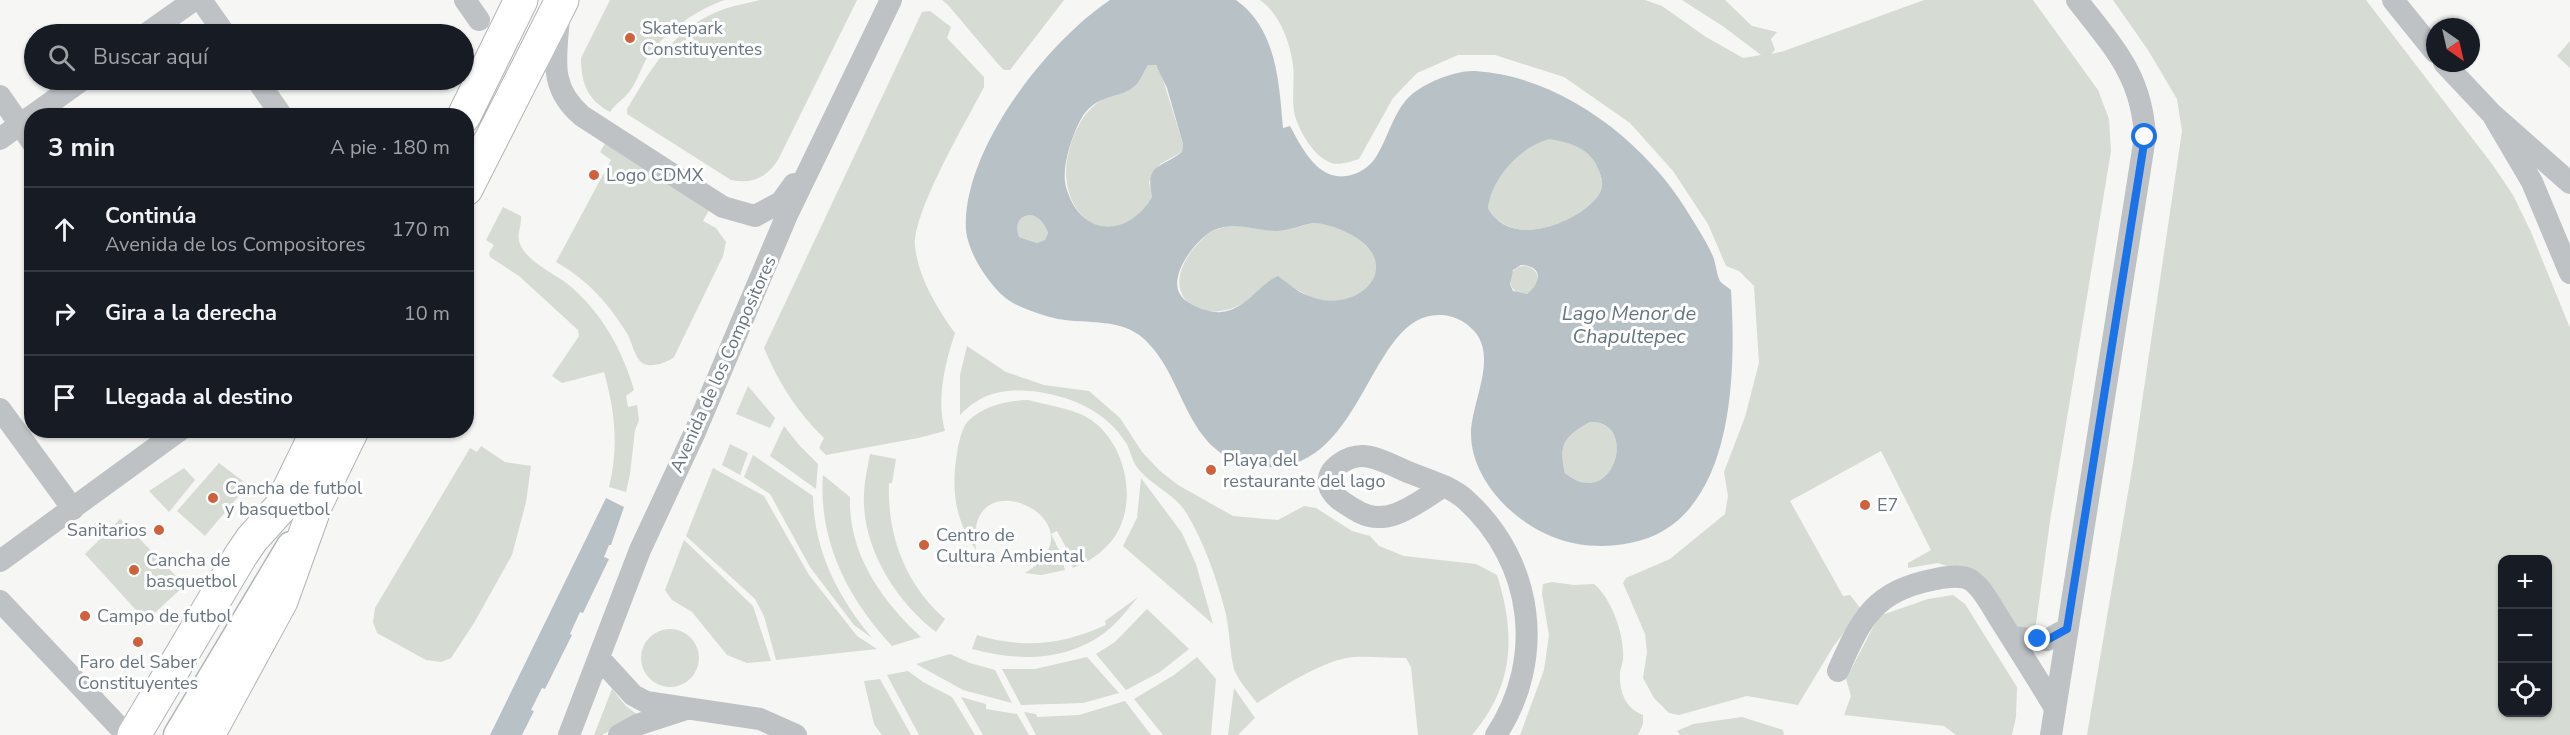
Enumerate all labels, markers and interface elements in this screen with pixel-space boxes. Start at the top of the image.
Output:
place label: Skatepark Constituyentes [642,16,763,61]
north arrow [2426,18,2480,72]
search box [24,24,474,90]
marker: Skatepark Constituyentes [623,31,637,45]
icon: search [45,41,78,74]
text: Buscar aquí [93,42,208,72]
route start [2131,123,2157,149]
text: 3 min [48,130,115,165]
text: A pie · 180 m [330,134,450,161]
place label: Logo CDMX [606,163,704,187]
marker: Logo CDMX [587,168,601,182]
text: Continúa [105,201,196,231]
icon: ahead [48,213,81,246]
text: 170 m [392,216,450,243]
text: Avenida de los Compositores [105,231,366,258]
street label: Avenida de los Compositores [664,252,782,476]
icon: right [48,297,81,330]
text: Gira a la derecha [105,298,277,328]
text: 10 m [404,300,450,327]
water label: Lago Menor de Chapultepec [1562,300,1696,350]
icon: arrive [48,381,81,414]
text: Llegada al destino [105,382,293,412]
place label: Playa del restaurante del lago [1223,448,1385,493]
marker: Playa del restaurante del lago [1204,463,1218,477]
place label: Cancha de futbol y basquetbol [225,476,363,521]
marker: Cancha de futbol y basquetbol [206,491,220,505]
place label: E7 [1877,493,1898,517]
marker: E7 [1858,498,1872,512]
place label: Sanitarios [67,518,147,542]
marker: Sanitarios [152,523,166,537]
place label: Centro de Cultura Ambiental [936,523,1085,568]
marker: Centro de Cultura Ambiental [917,538,931,552]
place label: Cancha de basquetbol [146,548,238,593]
map controls [2498,555,2552,717]
button: + [2498,555,2552,609]
marker: Cancha de basquetbol [127,563,141,577]
place label: Campo de futbol [97,604,232,628]
marker: Campo de futbol [78,609,92,623]
button: − [2498,609,2552,663]
route end [2024,625,2050,651]
marker: Faro del Saber Constituyentes [131,635,145,649]
place label: Faro del Saber Constituyentes [78,650,198,695]
button: locate [2498,663,2552,717]

